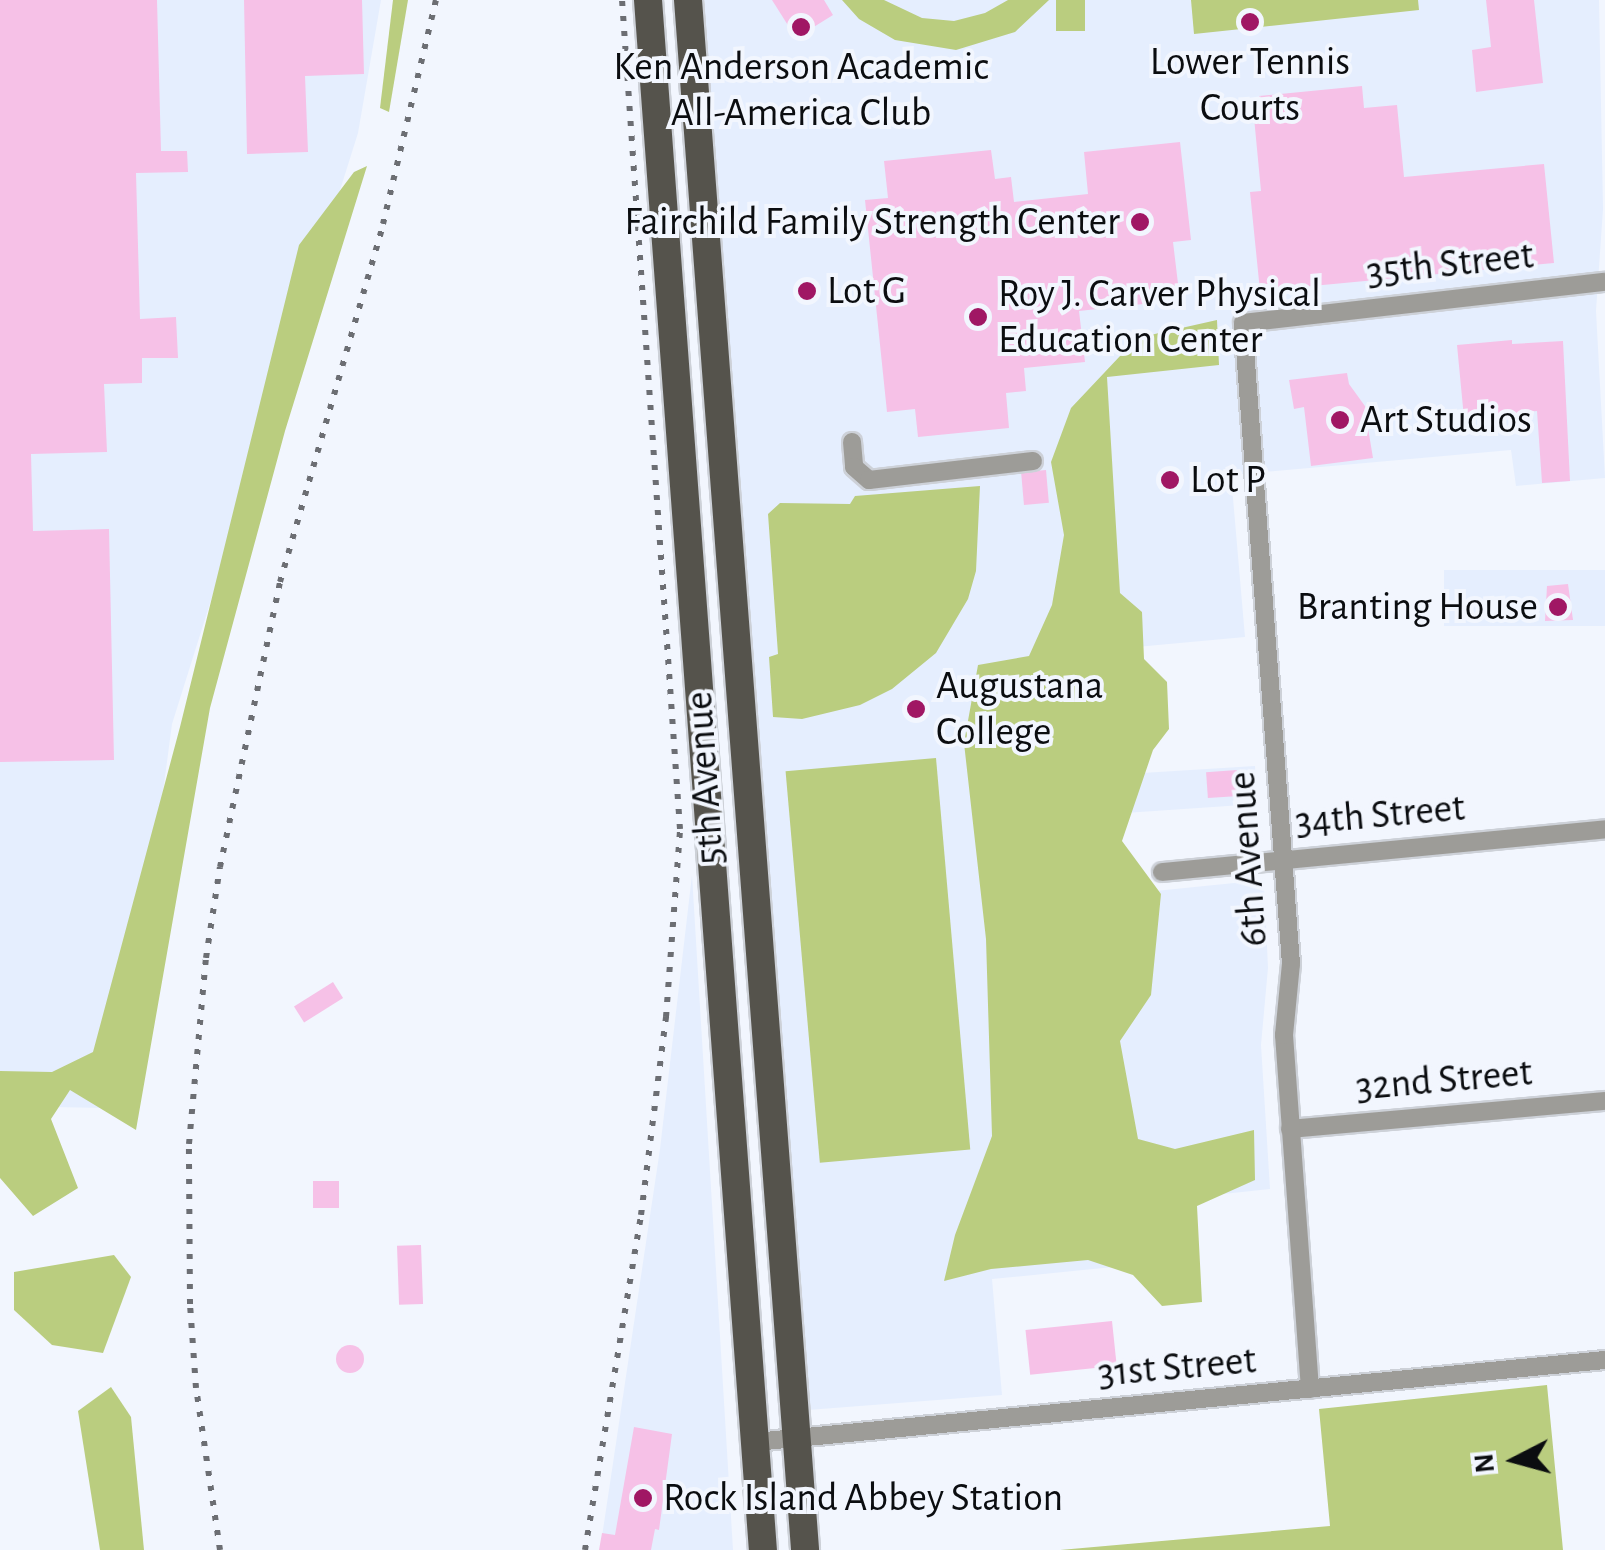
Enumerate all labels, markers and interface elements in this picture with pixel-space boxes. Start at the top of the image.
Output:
marker: Lower Tennis Courts [1239,11,1261,33]
marker: Ken Anderson Academic All-America Club [790,16,812,38]
place label: Lower Tennis Courts [1150,38,1350,132]
place label: Ken Anderson Academic All-America Club [613,43,989,137]
place label: Fairchild Family Strength Center [624,198,1120,246]
marker: Fairchild Family Strength Center [1129,211,1151,233]
street label: 35th Street [1364,231,1536,297]
place label: Lot G [827,267,906,315]
place label: Roy J. Carver Physical Education Center [998,270,1321,364]
marker: Lot G [796,280,818,302]
marker: Roy J. Carver Physical Education Center [967,306,989,328]
place label: Art Studios [1360,396,1532,444]
marker: Art Studios [1329,409,1351,431]
place label: Lot P [1190,456,1266,504]
marker: Lot P [1159,469,1181,491]
place label: Branting House [1297,583,1538,631]
marker: Branting House [1547,596,1569,618]
place label: Augustana College [936,662,1103,756]
street label: 5th Avenue [675,690,735,866]
marker: Augustana College [905,698,927,720]
street label: 6th Avenue [1218,770,1278,948]
street label: 34th Street [1293,784,1467,846]
street label: 32nd Street [1354,1048,1534,1112]
street label: 31st Street [1096,1336,1258,1398]
north arrow [1465,1410,1565,1510]
text: N [1470,1452,1500,1474]
place label: Rock Island Abbey Station [663,1474,1063,1522]
marker: Rock Island Abbey Station [632,1487,654,1509]

